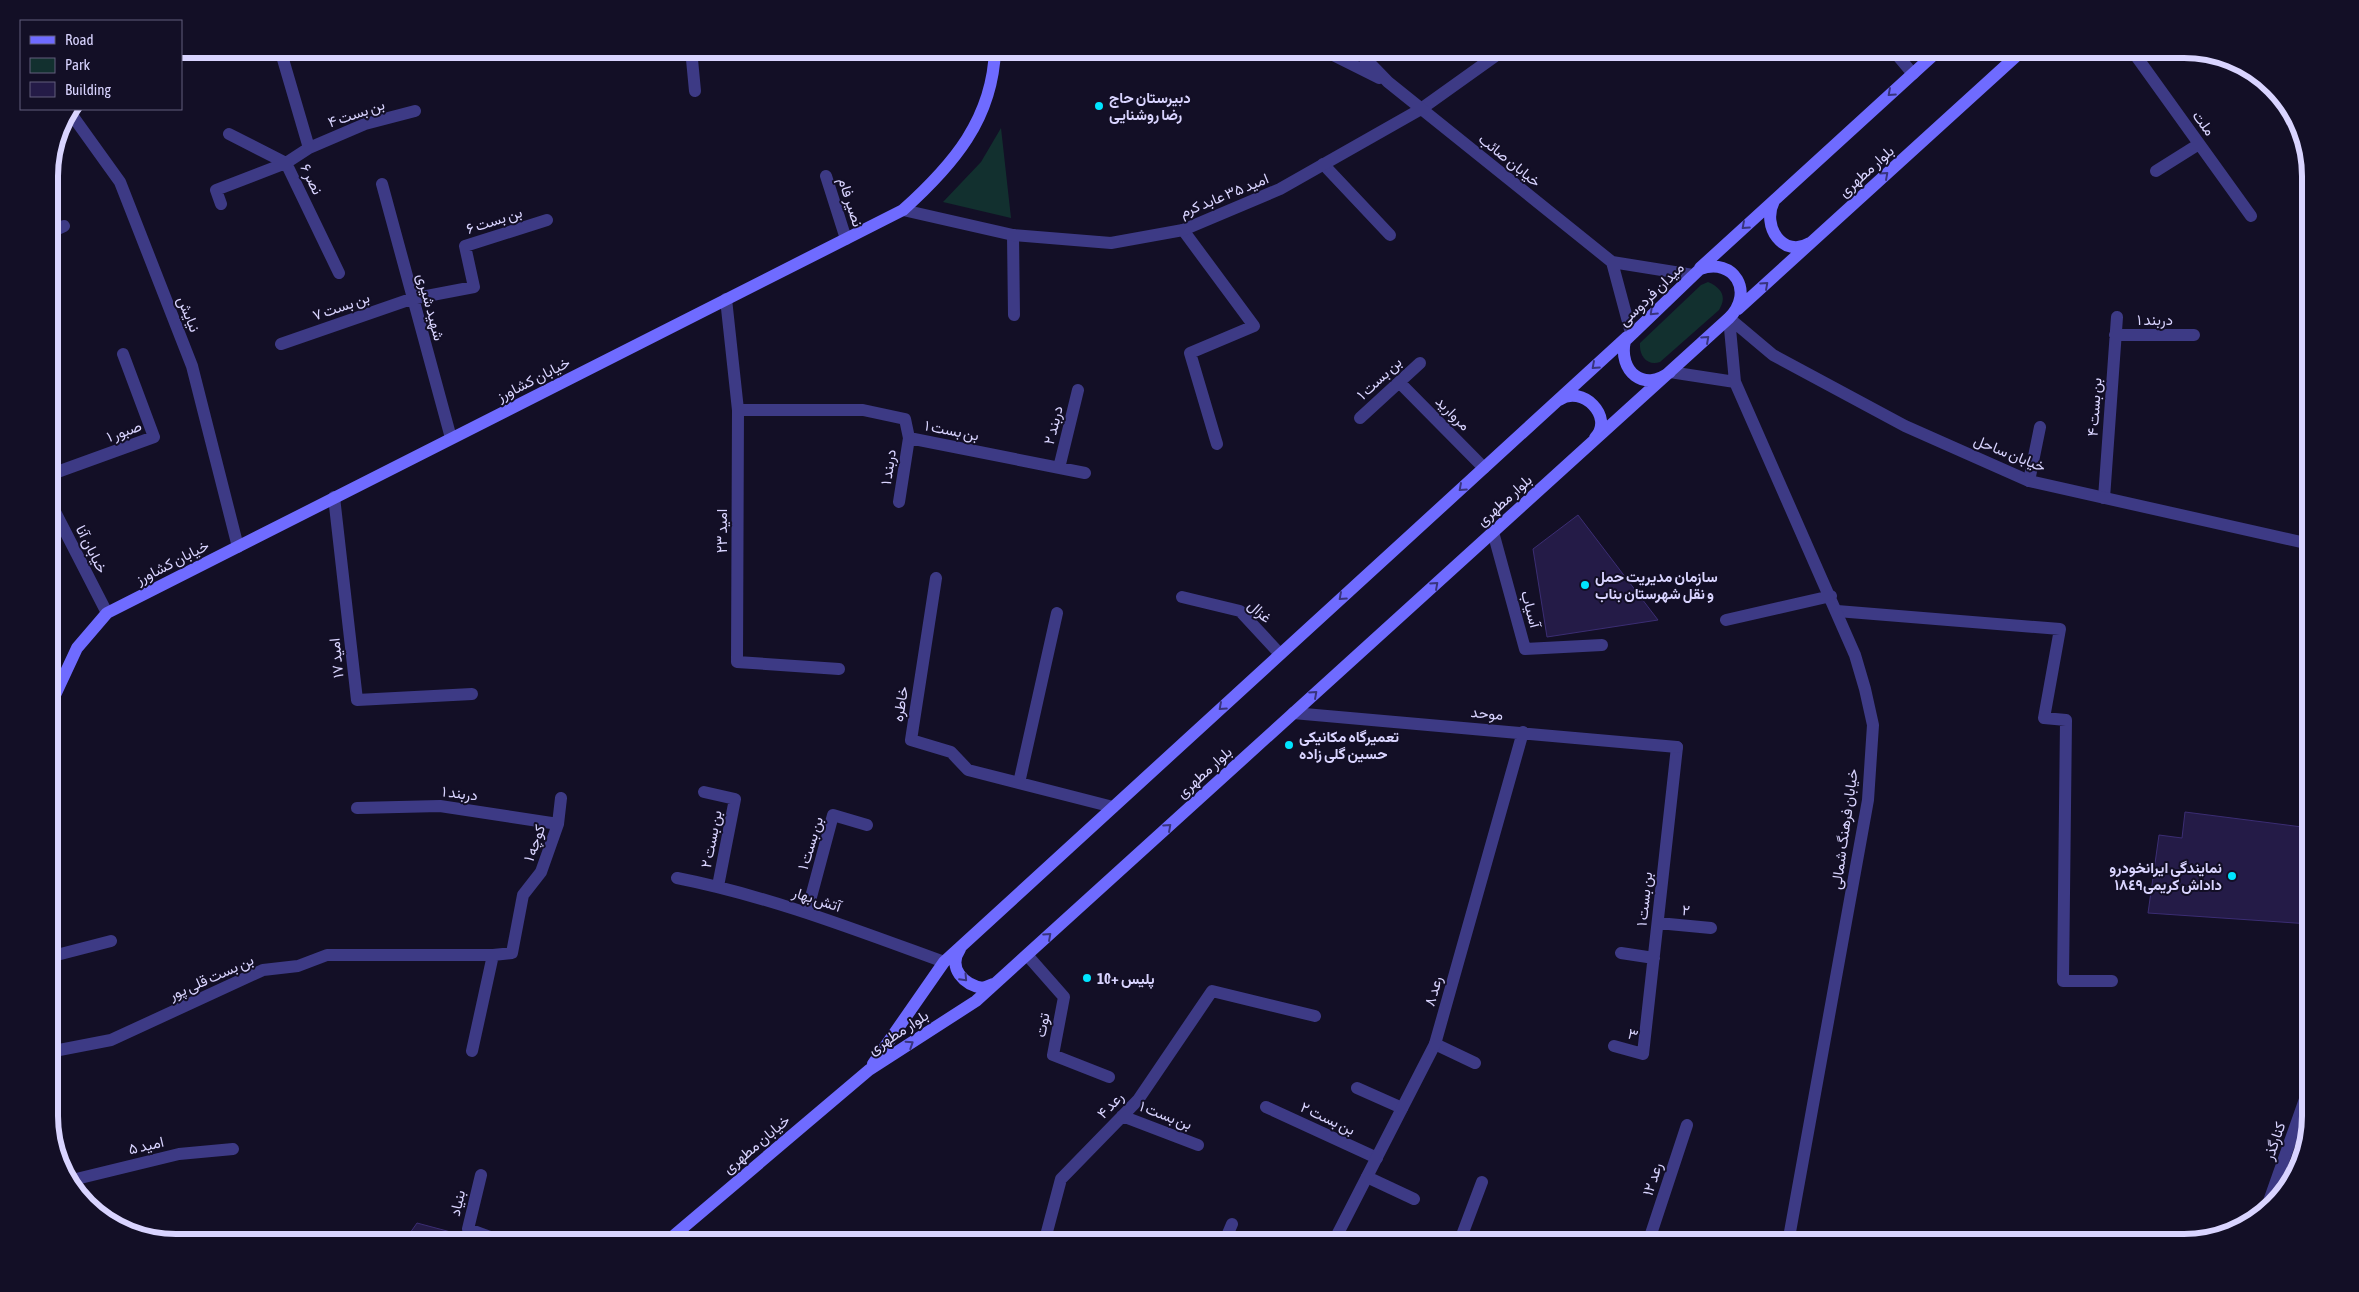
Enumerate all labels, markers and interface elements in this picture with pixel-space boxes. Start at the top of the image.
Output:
legend [20,20,182,110]
text: Road [65,31,94,48]
text: Park [65,56,90,73]
text: Building [65,81,111,98]
one-way arrow [1888,88,1897,97]
place label: دبیرستان حاج رضا روشنایی [1109,89,1191,124]
street label: بن بست ۴ [325,95,387,133]
marker: دبیرستان حاج رضا روشنایی [1093,100,1105,112]
street label: ملت [2189,107,2219,139]
street label: خیابان صائب [1475,130,1544,191]
street label: بلوار مطهری [1835,142,1898,202]
street label: نصر ۶ [296,161,327,198]
street label: امید ۳۵ عابد کرم [1177,169,1272,222]
one-way arrow [1880,172,1889,181]
street label: نصیر فام [833,175,867,229]
street label: بن بست ۶ [464,203,525,239]
one-way arrow [1742,221,1751,230]
street label: میدان فردوسی [1615,259,1689,331]
street label: شهید شیری [412,272,448,343]
one-way arrow [1759,282,1768,291]
street label: بن بست ۷ [310,288,372,326]
street label: نیایش [172,294,204,335]
one-way arrow [1650,306,1659,315]
street label: دربند ۱ [2137,311,2173,329]
one-way arrow [1700,336,1709,345]
street label: خیابان کشاورز [493,353,573,406]
street label: بن بست ۱ [1353,353,1406,404]
one-way arrow [1591,360,1600,369]
street label: بن بست ۴ [2083,377,2107,437]
street label: مروارید [1432,392,1474,434]
street label: دربند ۲ [1040,404,1067,446]
street label: بن بست ۱ [923,416,980,446]
street label: صبور ۱ [104,417,144,446]
street label: خیابان ساحل [1971,431,2048,476]
street label: دربند ۱ [877,448,900,486]
street label: بلوار مطهری [1473,471,1536,531]
one-way arrow [1459,482,1468,491]
street label: امید ۲۳ [713,509,731,553]
street label: خیابان آنا [72,522,111,576]
street label: خیابان کشاورز [132,536,212,589]
place label: سازمان مدیریت حمل و نقل شهرستان بناب [1595,568,1718,603]
marker: سازمان مدیریت حمل و نقل شهرستان بناب [1579,579,1591,591]
one-way arrow [1429,582,1438,591]
street label: آسیاب [1517,589,1544,631]
one-way arrow [1339,592,1348,601]
street label: غزال [1244,596,1275,627]
street label: امید ۱۷ [325,637,348,679]
street label: خاطره [889,685,912,723]
one-way arrow [1309,691,1318,700]
one-way arrow [1219,701,1228,710]
street label: موحد [1470,703,1504,724]
place label: تعمیرگاه مکانیکی حسین گلی زاده [1299,728,1399,763]
marker: تعمیرگاه مکانیکی حسین گلی زاده [1283,739,1295,751]
street label: بلوار مطهری [1173,743,1236,803]
street label: خیابان فرهنگ شمالی [1827,768,1863,891]
street label: دربند ۱ [441,782,479,805]
street label: بن بست ۲ [697,809,727,870]
street label: بن بست ۱ [794,814,828,872]
street label: کوچه ۱ [520,822,550,864]
one-way arrow [1163,823,1172,832]
place label: نمایندگی ایرانخودرو داداش کریمی١٨٤٩ [2109,859,2222,894]
marker: نمایندگی ایرانخودرو داداش کریمی١٨٤٩ [2226,870,2238,882]
street label: بن بست ۱ [1633,871,1657,927]
street label: آتش بهار [789,883,845,917]
street label: ۲ [1681,901,1691,919]
one-way arrow [1042,933,1051,942]
street label: بن بست قلی پور [165,951,257,1006]
place label: پلیس +10 [1097,970,1155,989]
one-way arrow [958,972,967,981]
marker: پلیس +10 [1081,972,1093,984]
street label: رعد ۸ [1421,974,1446,1008]
street label: بلوار مطهری [865,1006,932,1059]
street label: توت [1031,1011,1054,1039]
street label: ۳ [1626,1024,1640,1044]
one-way arrow [904,1040,913,1050]
street label: رعد ۴ [1093,1088,1127,1123]
street label: بن بست ۱ [1137,1097,1195,1135]
street label: بن بست ۲ [1297,1098,1358,1140]
street label: خیابان مطهری [719,1111,794,1178]
street label: کنارگذر [2259,1119,2289,1164]
street label: امید ۵ [127,1133,166,1158]
street label: رعد ۱۲ [1639,1160,1666,1198]
street label: بنیاد [446,1188,469,1218]

